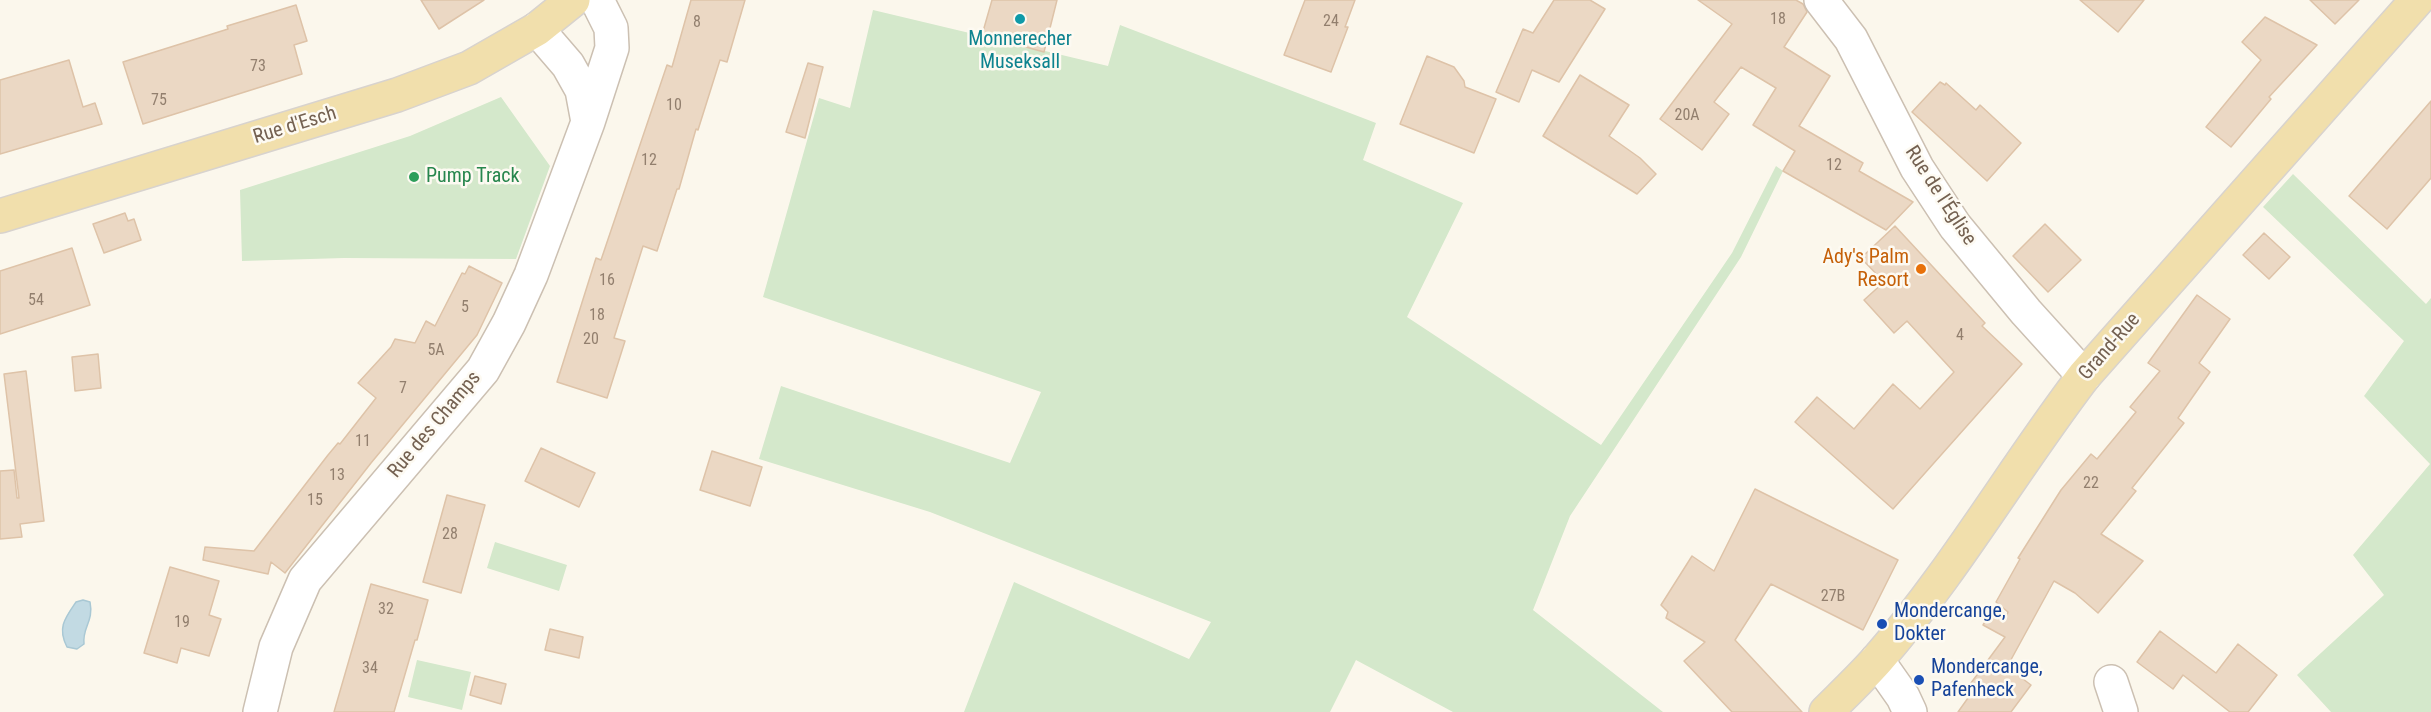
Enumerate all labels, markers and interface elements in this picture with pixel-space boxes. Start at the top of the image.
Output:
house number: 18 [1770,10,1786,30]
marker: Monnerecher Museksall [1013,12,1027,26]
house number: 24 [1323,12,1339,32]
house number: 8 [693,13,701,33]
place label: Monnerecher Museksall [968,28,1072,75]
house number: 73 [250,57,266,77]
house number: 75 [151,91,167,111]
house number: 10 [666,96,682,116]
street label: Rue d'Esch [251,102,339,150]
house number: 20A [1674,106,1700,126]
street label: Rue de l'Église [1899,142,1981,250]
house number: 12 [641,151,657,171]
house number: 12 [1826,156,1842,176]
place label: Pump Track [426,165,519,189]
marker: Pump Track [407,170,421,184]
place label: Ady's Palm Resort [1822,246,1909,293]
marker: Ady's Palm Resort [1914,262,1928,276]
house number: 16 [599,271,615,291]
house number: 54 [28,291,44,311]
house number: 5 [461,298,469,318]
house number: 18 [589,306,605,326]
street label: Grand-Rue [2074,308,2146,386]
house number: 4 [1956,326,1964,346]
house number: 20 [583,330,599,350]
house number: 5A [427,341,445,361]
street label: Rue des Champs [383,367,487,483]
house number: 7 [399,379,407,399]
house number: 11 [355,432,371,452]
house number: 13 [329,466,345,486]
house number: 22 [2083,474,2099,494]
house number: 15 [307,491,323,511]
house number: 28 [442,525,458,545]
house number: 27B [1821,587,1845,607]
house number: 32 [378,600,394,620]
place label: Mondercange, Dokter [1894,600,2006,647]
house number: 19 [174,613,190,633]
marker: Mondercange, Dokter [1875,617,1889,631]
place label: Mondercange, Pafenheck [1931,656,2043,703]
house number: 34 [362,659,378,679]
marker: Mondercange, Pafenheck [1912,673,1926,687]

